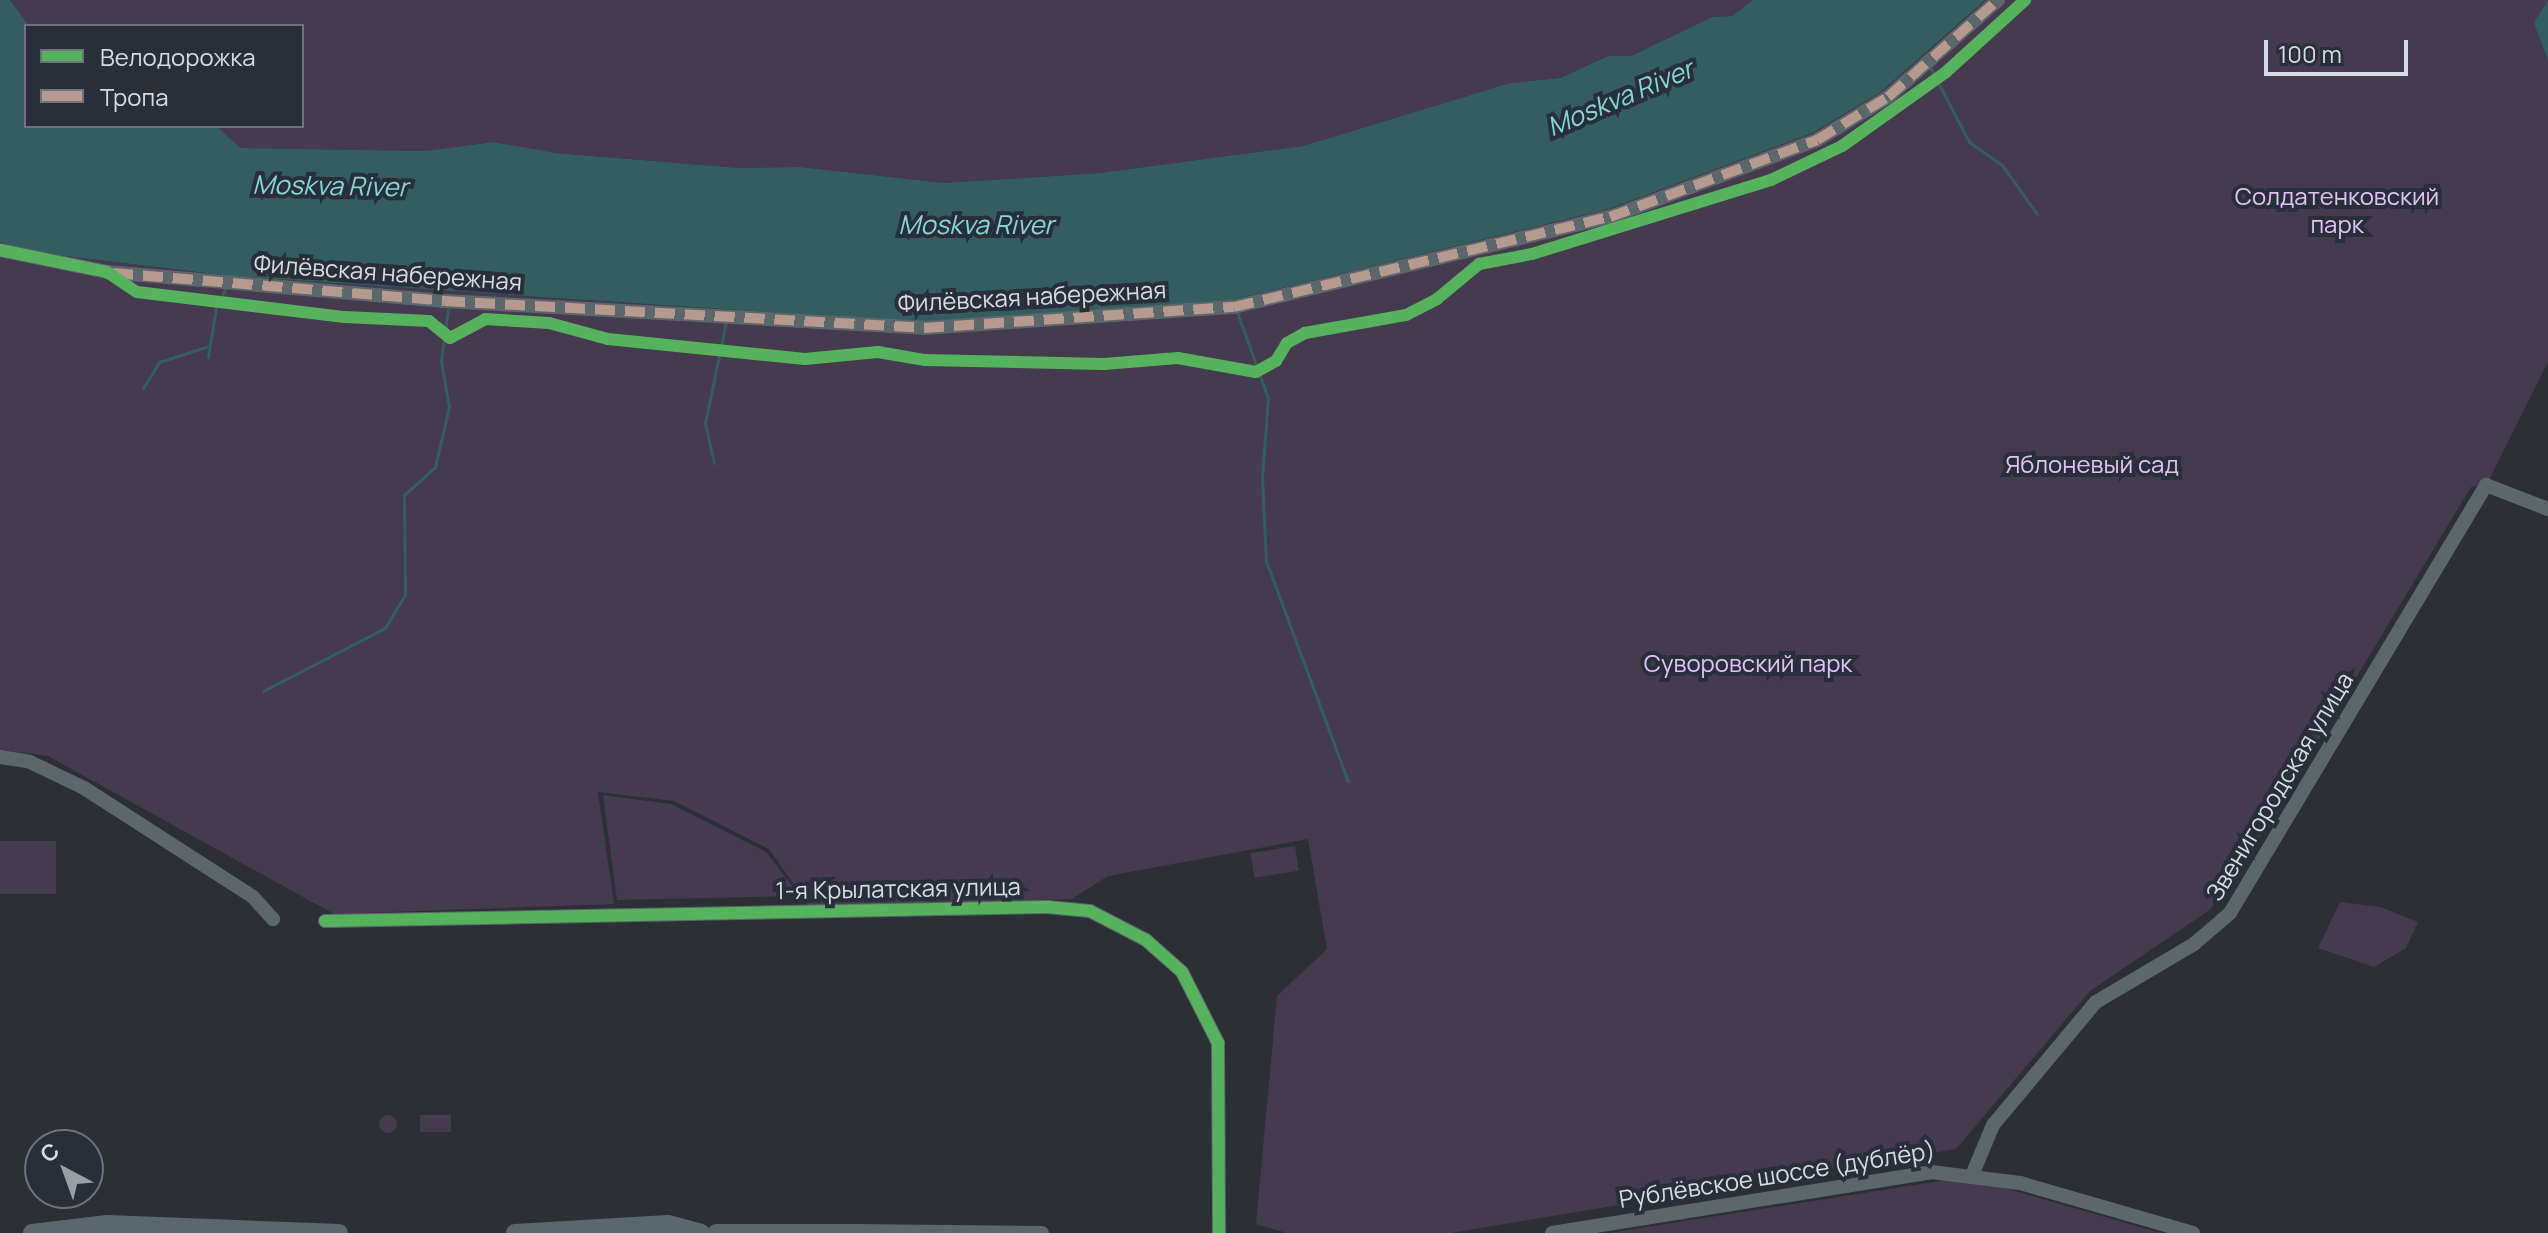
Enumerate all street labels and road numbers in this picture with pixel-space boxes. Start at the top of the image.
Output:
street label: Филёвская набережная [253,248,523,296]
street label: Филёвская набережная [897,275,1167,317]
street label: Звенигородская улица [2199,667,2359,905]
street label: 1-я Крылатская улица [775,871,1021,905]
street label: Рублёвское шоссе (дублёр) [1617,1135,1937,1213]

